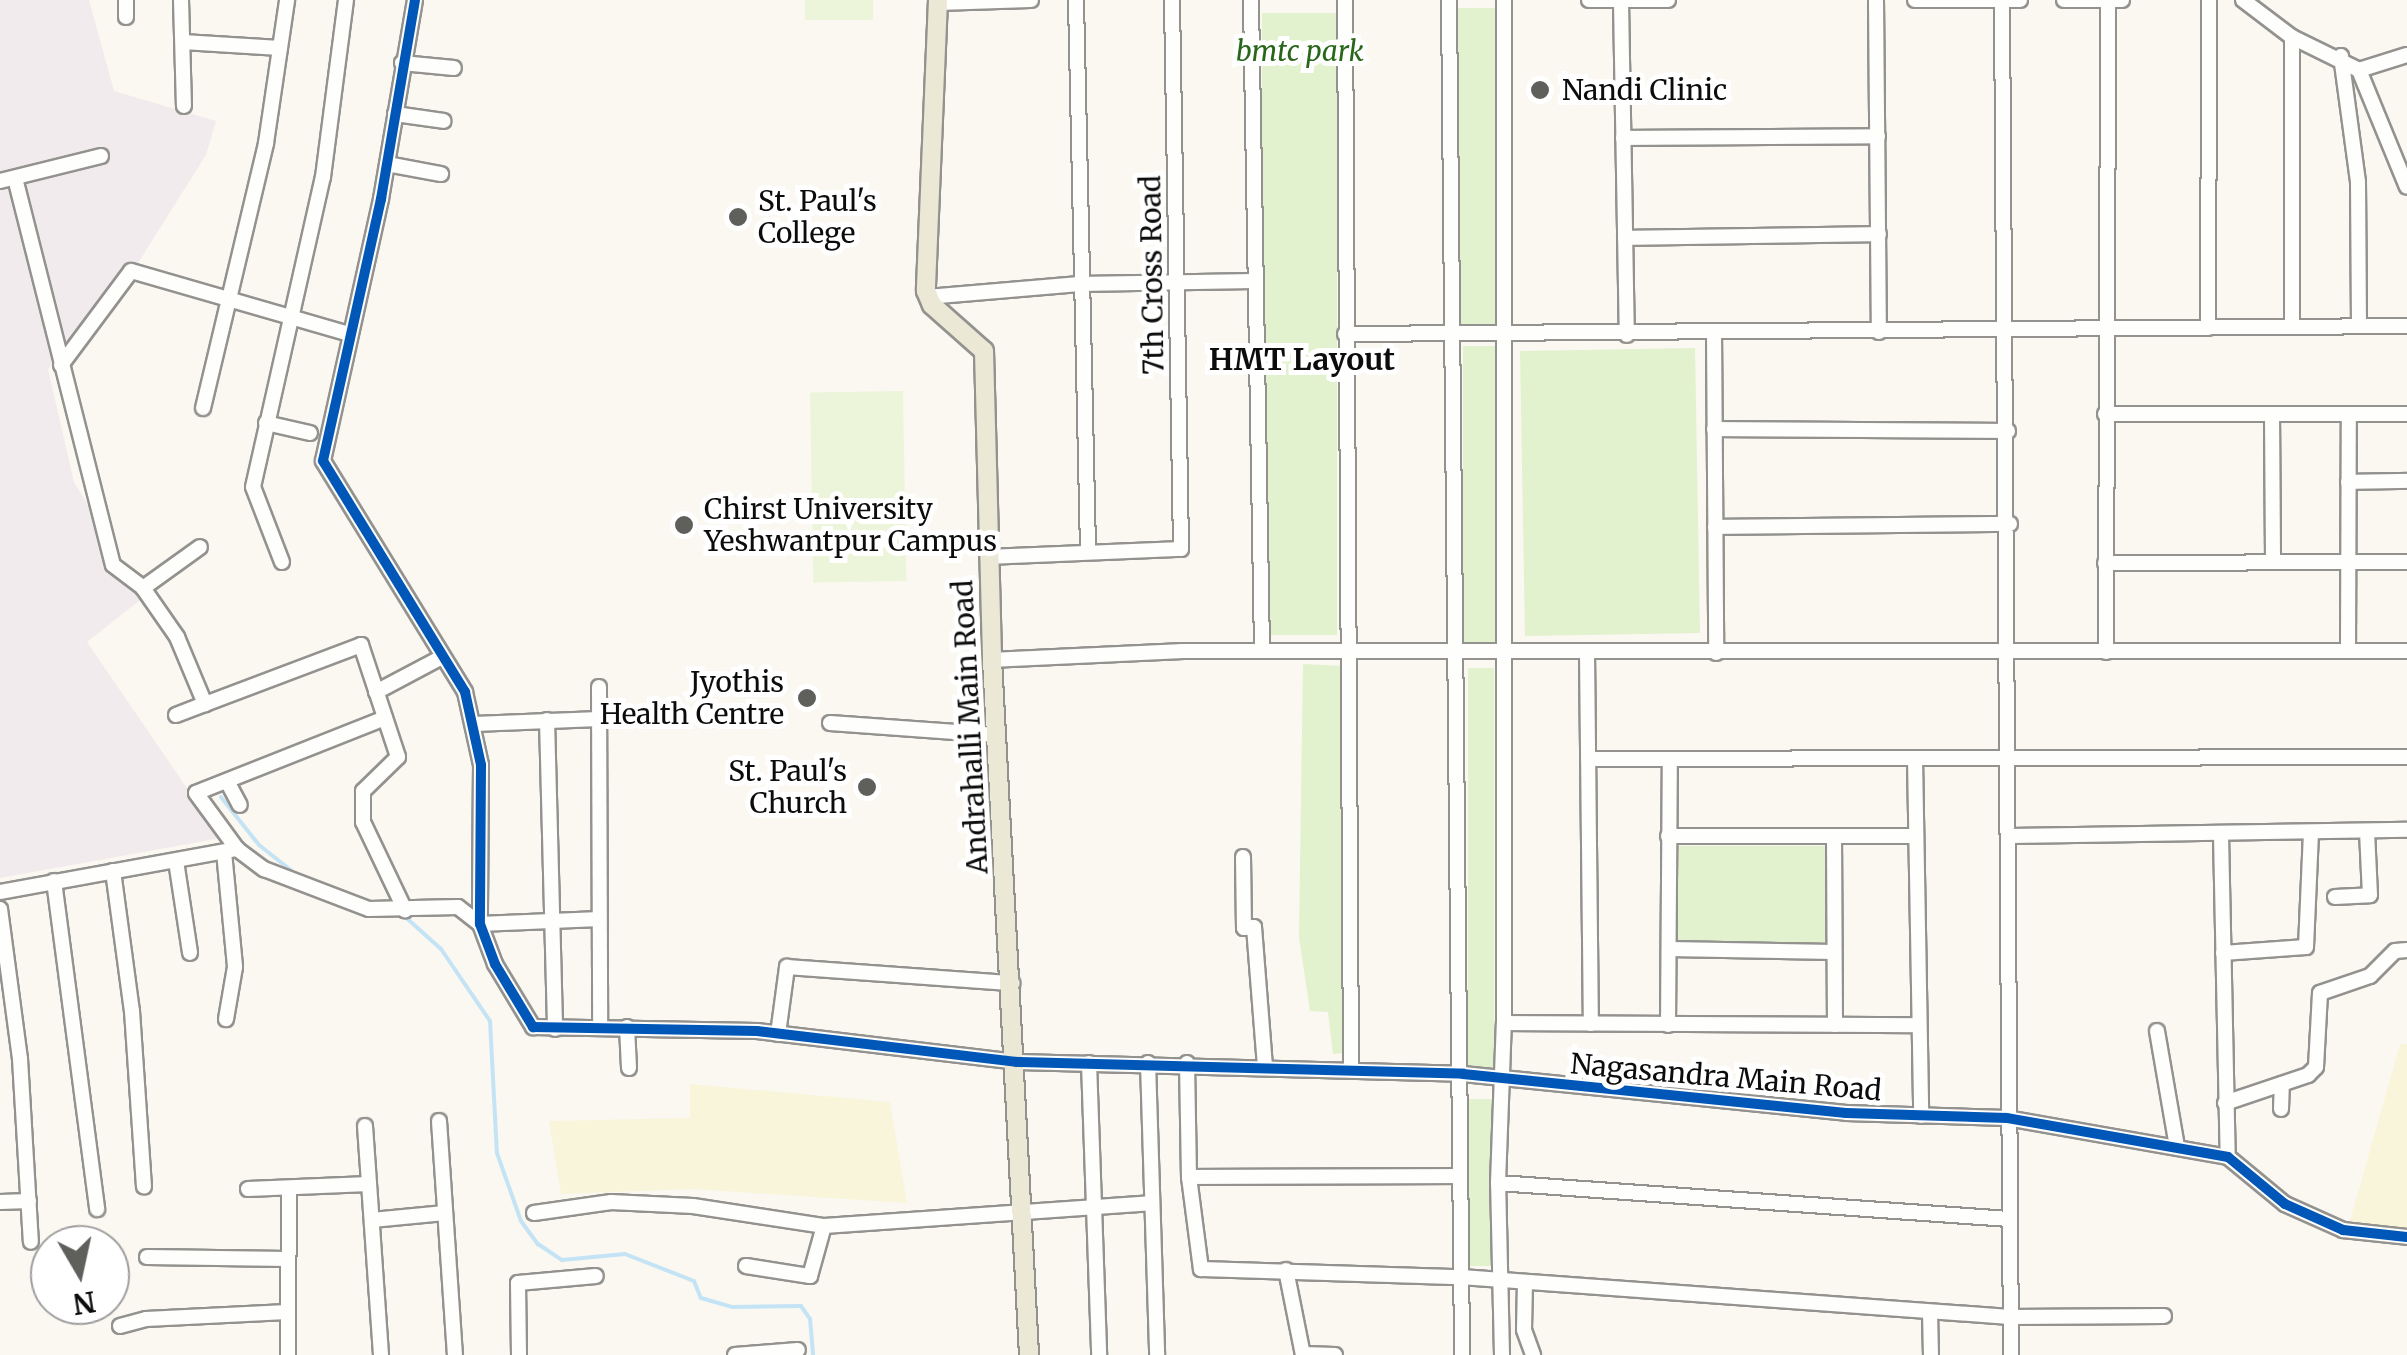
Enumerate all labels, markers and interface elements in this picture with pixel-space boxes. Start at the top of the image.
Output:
park label: bmtc park [1236,34,1364,68]
place label: Nandi Clinic [1562,73,1727,107]
marker: Nandi Clinic [1527,77,1553,103]
street label: 7th Cross Road [1133,175,1171,375]
place label: St. Paul's College [758,184,877,250]
marker: St. Paul's College [727,206,749,228]
district label: HMT Layout [1209,341,1395,377]
place label: Chirst University Yeshwantpur Campus [704,492,997,558]
marker: Chirst University Yeshwantpur Campus [673,514,695,536]
street label: Andrahalli Main Road [946,579,994,875]
place label: Jyothis Health Centre [600,665,784,731]
marker: Jyothis Health Centre [794,685,820,711]
place label: St. Paul's Church [728,754,847,820]
marker: St. Paul's Church [856,776,878,798]
street label: Nagasandra Main Road [1569,1047,1883,1107]
north arrow [30,1225,130,1325]
text: N [71,1283,98,1322]

